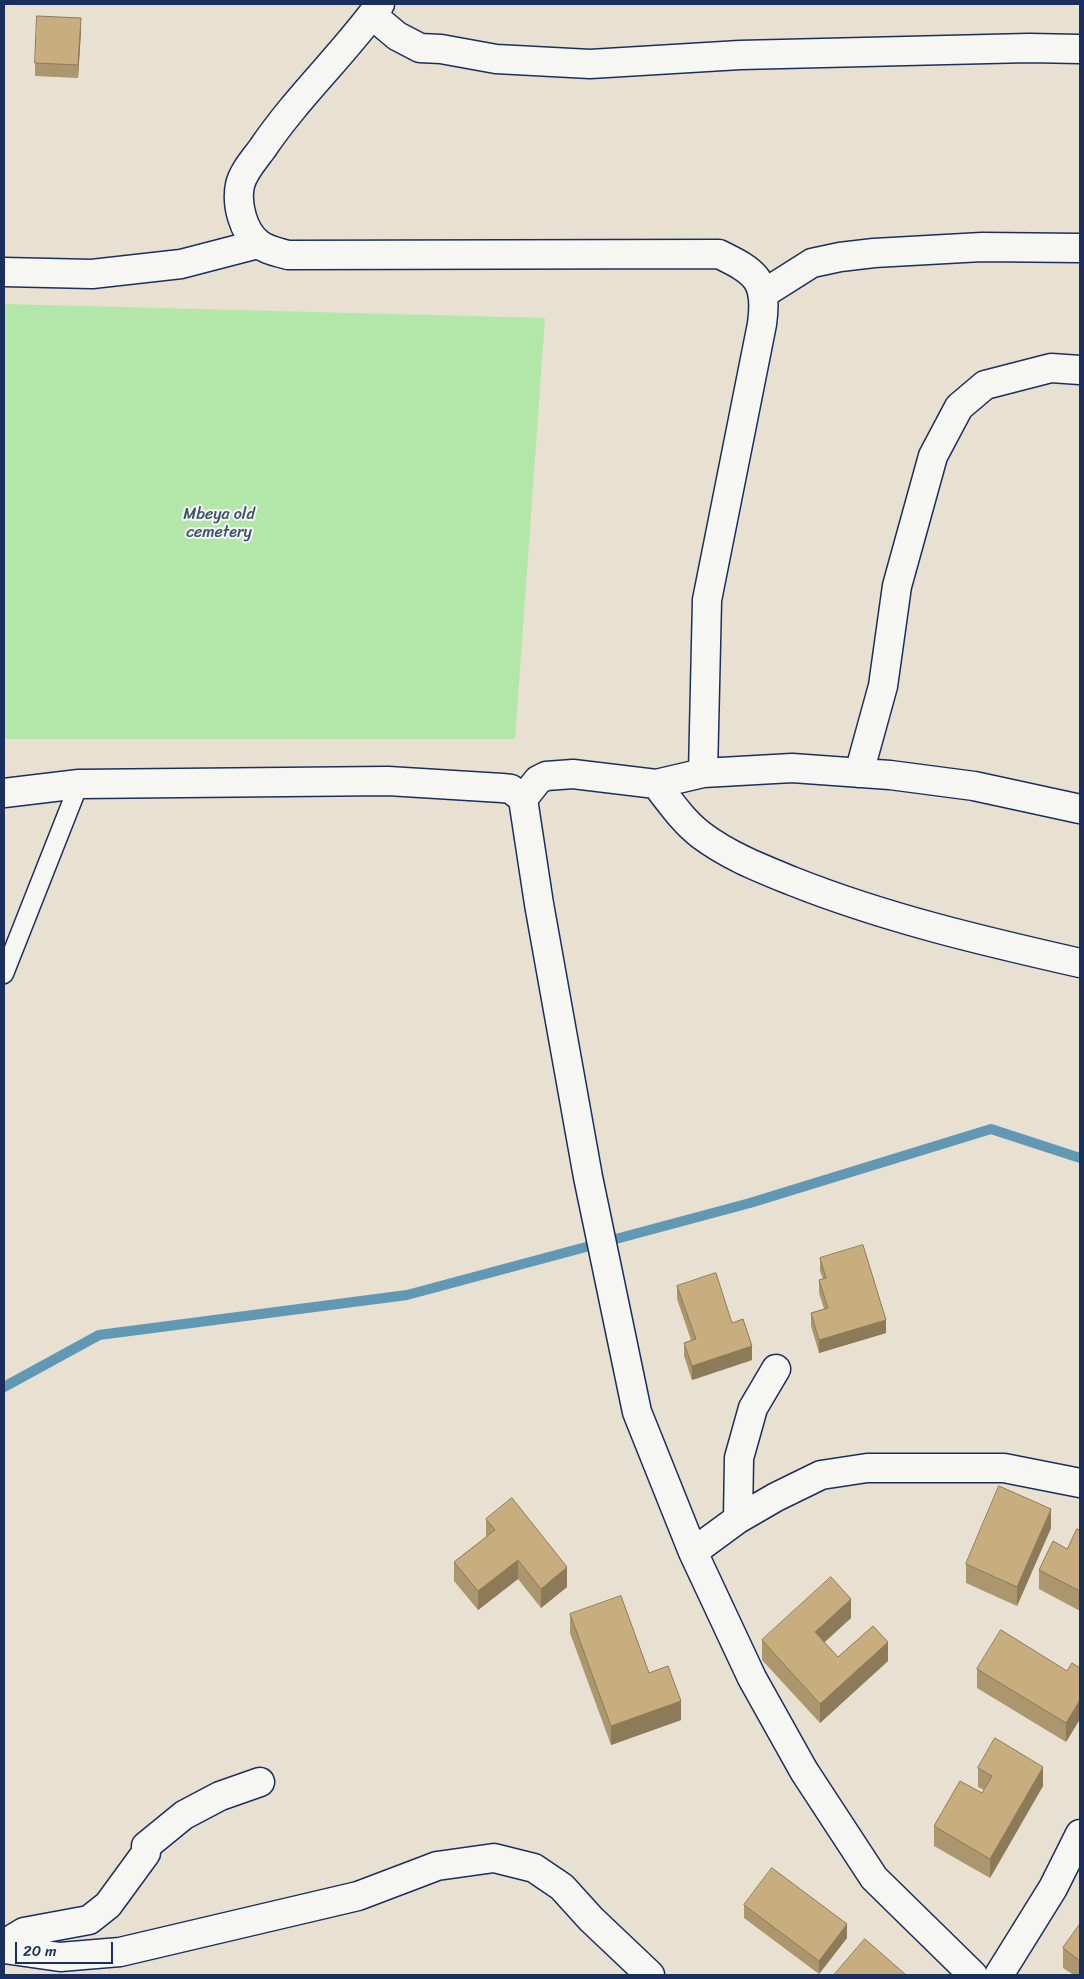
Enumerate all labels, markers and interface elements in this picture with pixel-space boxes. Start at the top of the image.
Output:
park label: Mbeya old cemetery [183,505,255,543]
scale bar [18,1932,115,1964]
text: 20 m [23,1938,57,1964]

